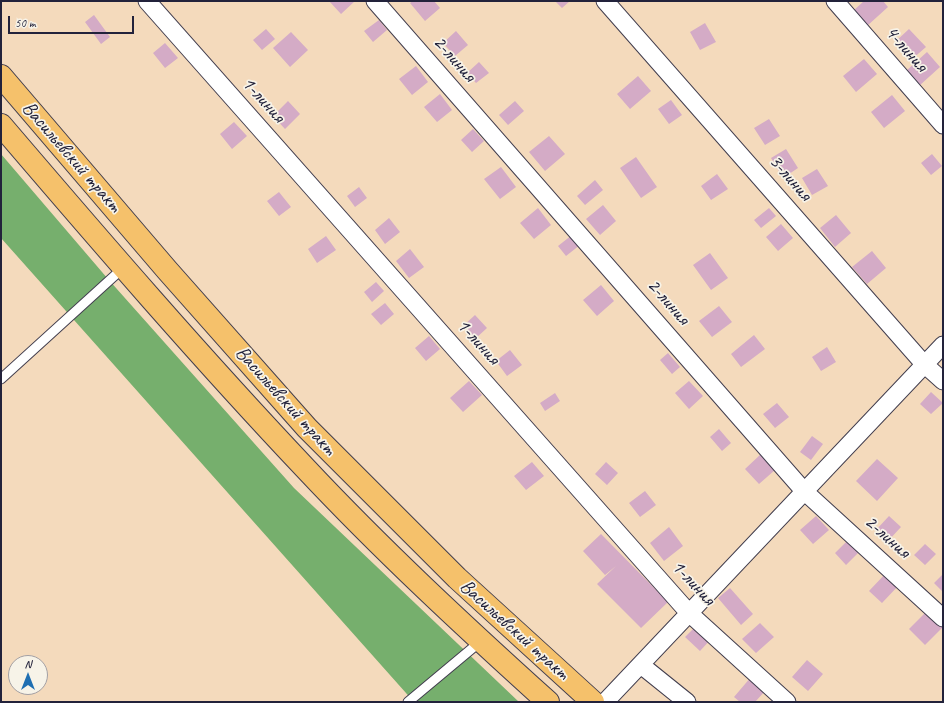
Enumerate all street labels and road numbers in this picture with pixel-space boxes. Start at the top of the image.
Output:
street label: 4-линия [879,21,933,77]
street label: 2-линия [427,31,481,87]
street label: 1-линия [236,72,290,128]
street label: Васильевский тракт [16,97,126,217]
street label: 3-линия [763,150,817,206]
street label: 2-линия [641,274,695,330]
street label: 1-линия [451,314,505,370]
street label: Васильевский тракт [230,341,340,461]
street label: 2-линия [859,510,915,564]
street label: 1-линия [666,555,720,611]
street label: Васильевский тракт [454,575,574,685]

